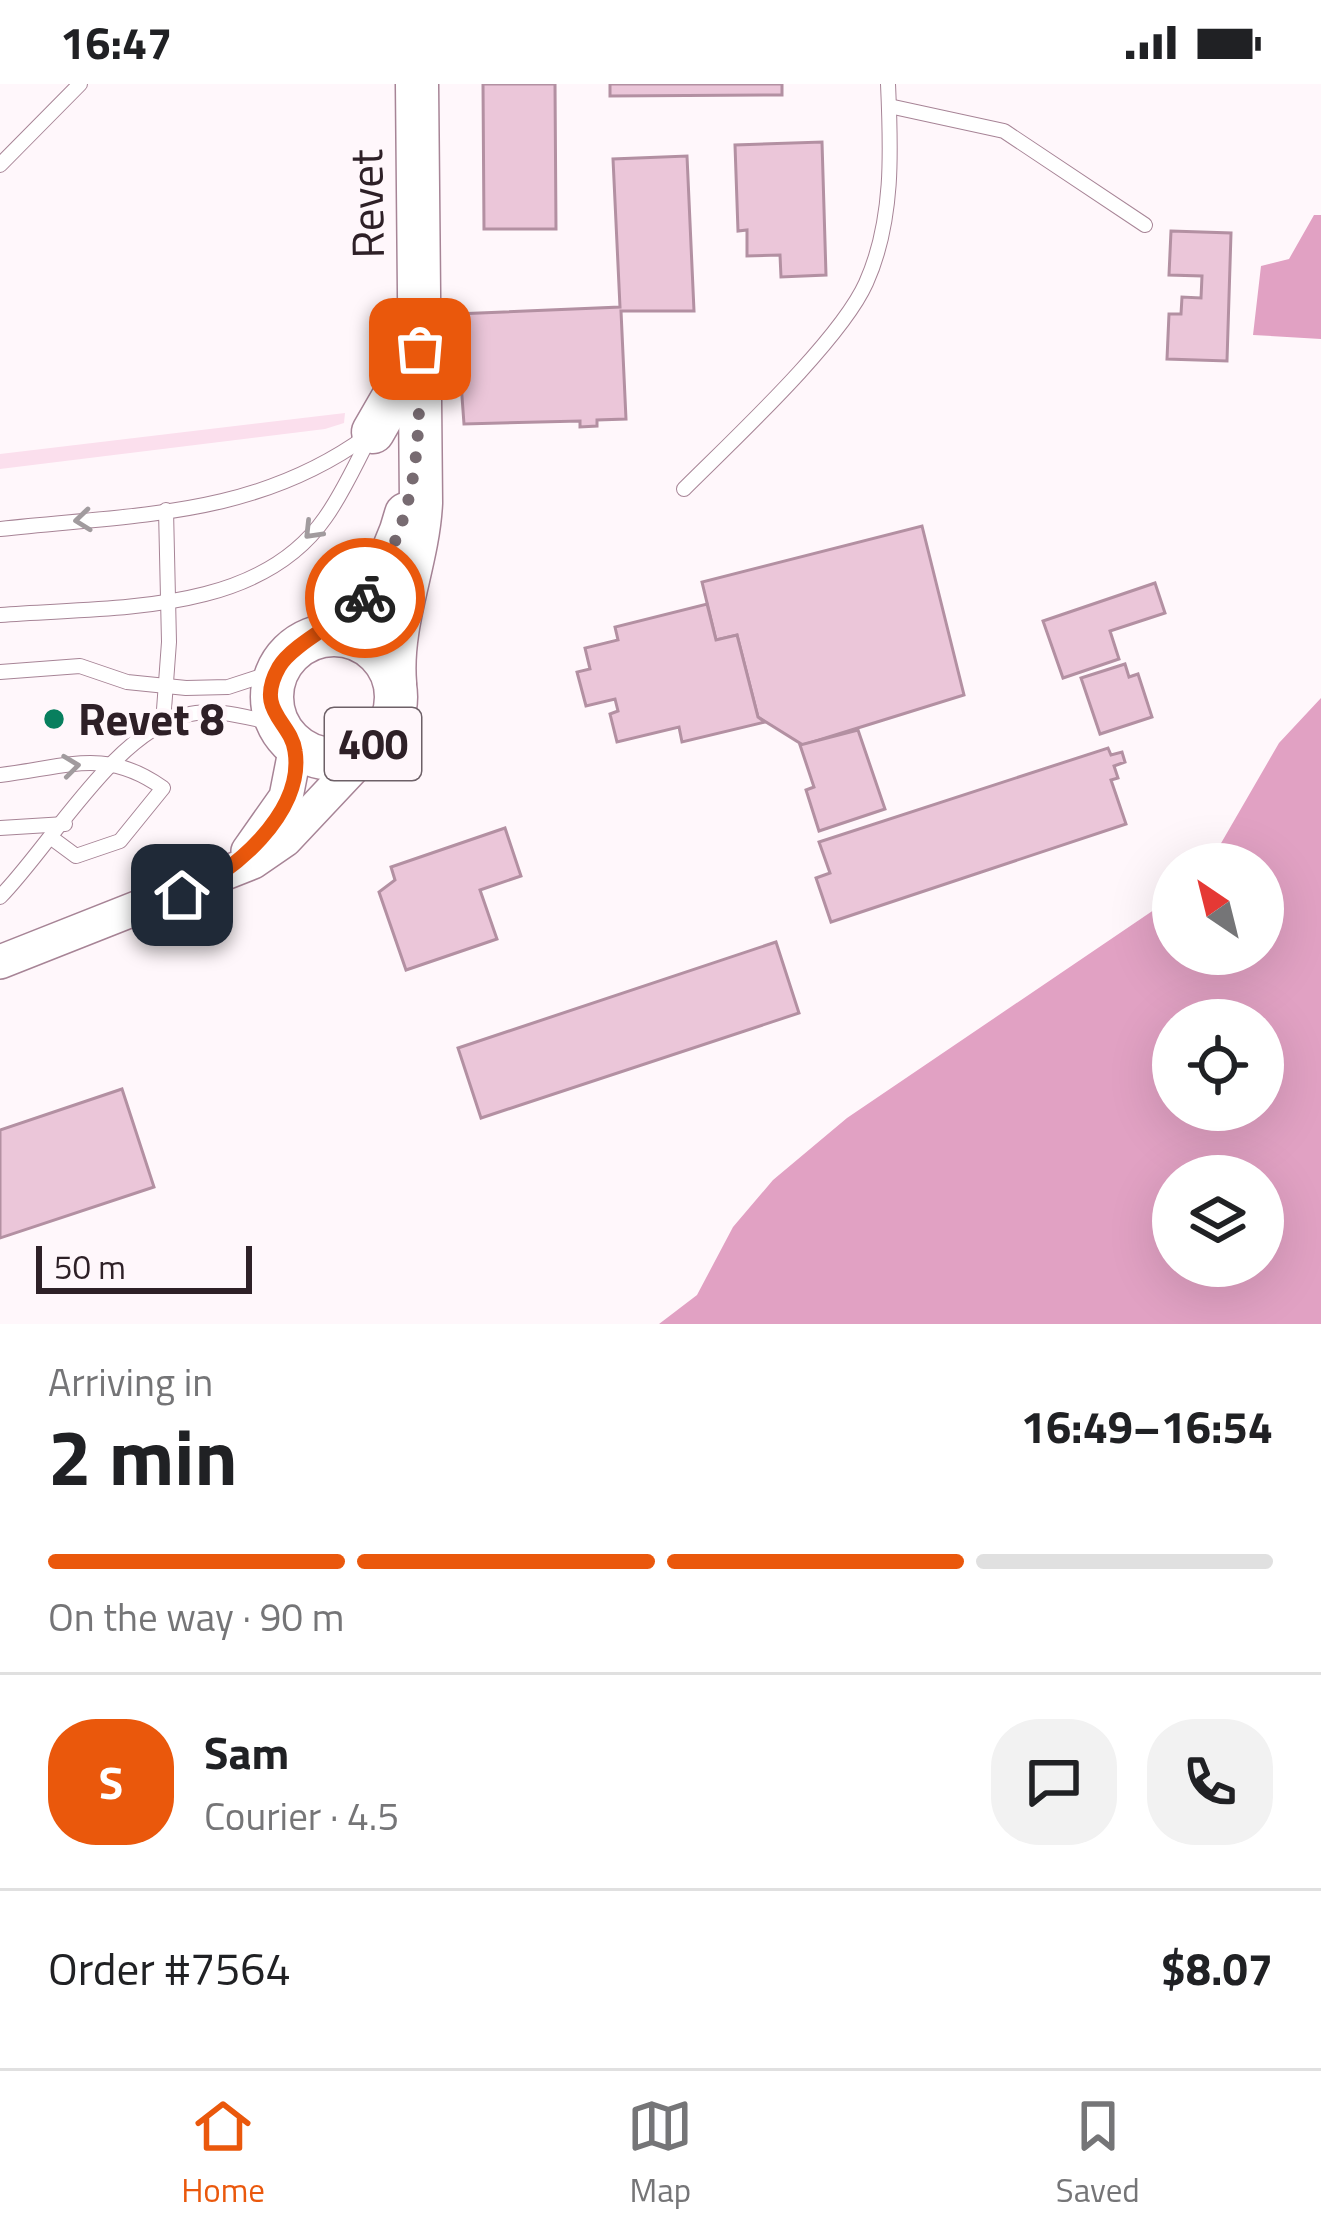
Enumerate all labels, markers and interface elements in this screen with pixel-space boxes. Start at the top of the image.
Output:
text: 16:47 [60,8,172,76]
street label: Revet [331,149,401,259]
pin [369,298,471,400]
icon: bag [387,316,453,382]
one-way arrow [73,506,93,532]
one-way arrow [304,517,326,539]
courier [305,538,425,658]
icon: bike [332,565,398,631]
place label: Revet 8 [78,684,225,752]
marker: Revet 8 [41,706,67,732]
road number: 400 [325,708,421,780]
one-way arrow [61,754,81,780]
north arrow [1152,843,1284,975]
map controls [1152,843,1284,1287]
pin [131,844,233,946]
icon: home [149,862,215,928]
button: locate [1152,999,1284,1131]
button: layers [1152,1155,1284,1287]
scale bar [36,1240,252,1293]
text: 50 m [54,1242,126,1292]
text: Arriving in [48,1352,213,1411]
text: 16:49–16:54 [1021,1392,1273,1460]
text: 2 min [48,1397,238,1515]
text: On the way · 90 m [48,1587,344,1646]
text: Sam [204,1718,289,1786]
button: chat [991,1719,1117,1845]
button: phone [1147,1719,1273,1845]
text: S [99,1748,123,1816]
text: Courier · 4.5 [204,1786,399,1845]
text: Order #7564 [48,1934,291,2002]
text: $8.07 [1161,1934,1273,2002]
tab: Home [181,2093,265,2215]
tab: Map [627,2093,693,2215]
tab: Saved [1056,2093,1140,2215]

